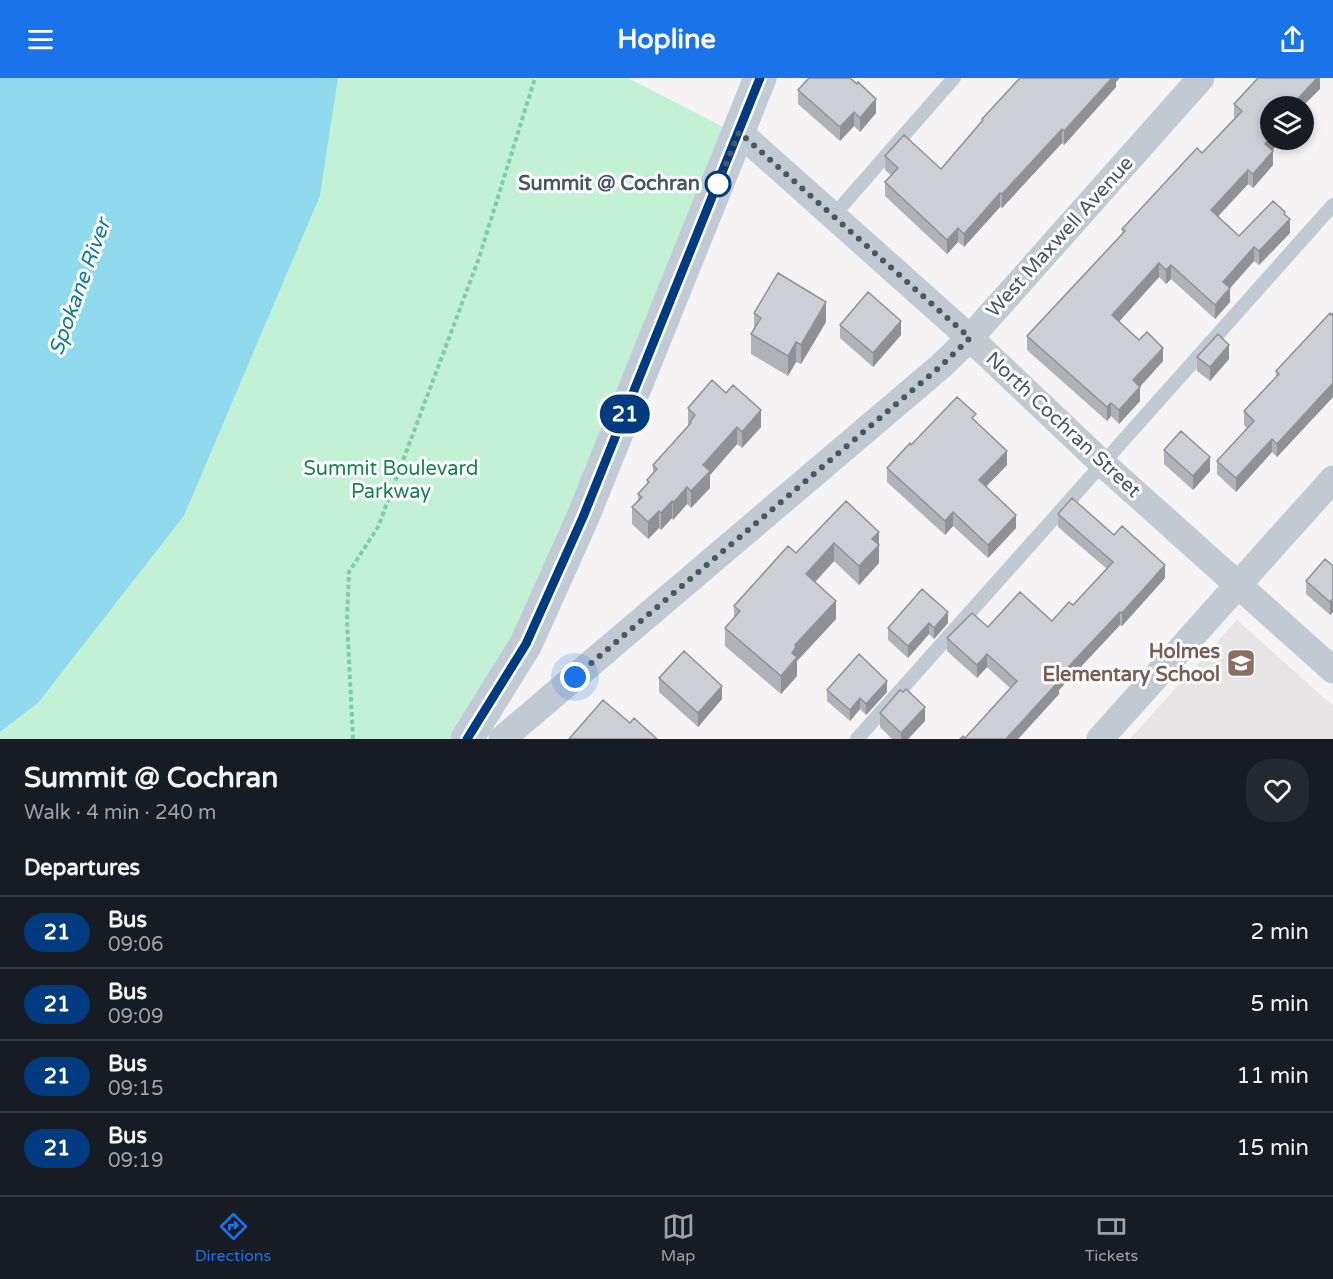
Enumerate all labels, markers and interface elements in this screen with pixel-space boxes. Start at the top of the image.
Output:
icon: menu [24,23,57,56]
text: Hopline [617,23,716,56]
icon: share [1276,23,1309,56]
map controls [1260,96,1314,150]
button: layers [1260,96,1314,150]
street label: West Maxwell Avenue [981,152,1139,322]
marker: Summit @ Cochran [705,171,731,197]
place label: Summit @ Cochran [518,172,700,196]
water label: Spokane River [44,213,117,358]
street label: North Cochran Street [981,347,1146,503]
line badge: 21 [598,394,652,434]
text: 21 [612,402,638,427]
park label: Summit Boulevard Parkway [304,457,478,504]
place label: Holmes Elementary School [1042,640,1220,687]
school or university icon: Holmes Elementary School [1225,647,1257,679]
your location [560,662,590,692]
button: heart [1246,759,1309,822]
text: Summit @ Cochran [24,761,278,795]
text: Walk · 4 min · 240 m [24,801,216,825]
text: Departures [24,855,140,881]
text: Bus [108,907,147,933]
text: 2 min [1250,919,1309,945]
text: 21 [44,920,70,945]
text: 09:06 [108,933,163,957]
text: Bus [108,979,147,1005]
text: 5 min [1250,991,1309,1017]
text: 21 [44,992,70,1017]
text: 09:09 [108,1005,163,1029]
text: Bus [108,1051,147,1077]
text: 11 min [1237,1063,1309,1089]
text: 21 [44,1064,70,1089]
text: 09:15 [108,1077,163,1101]
text: Bus [108,1123,147,1149]
text: 15 min [1237,1135,1309,1161]
text: 21 [44,1136,70,1161]
text: 09:19 [108,1149,163,1173]
tab: Directions [195,1210,271,1266]
tab: Map [661,1210,695,1266]
tab: Tickets [1085,1210,1138,1266]

